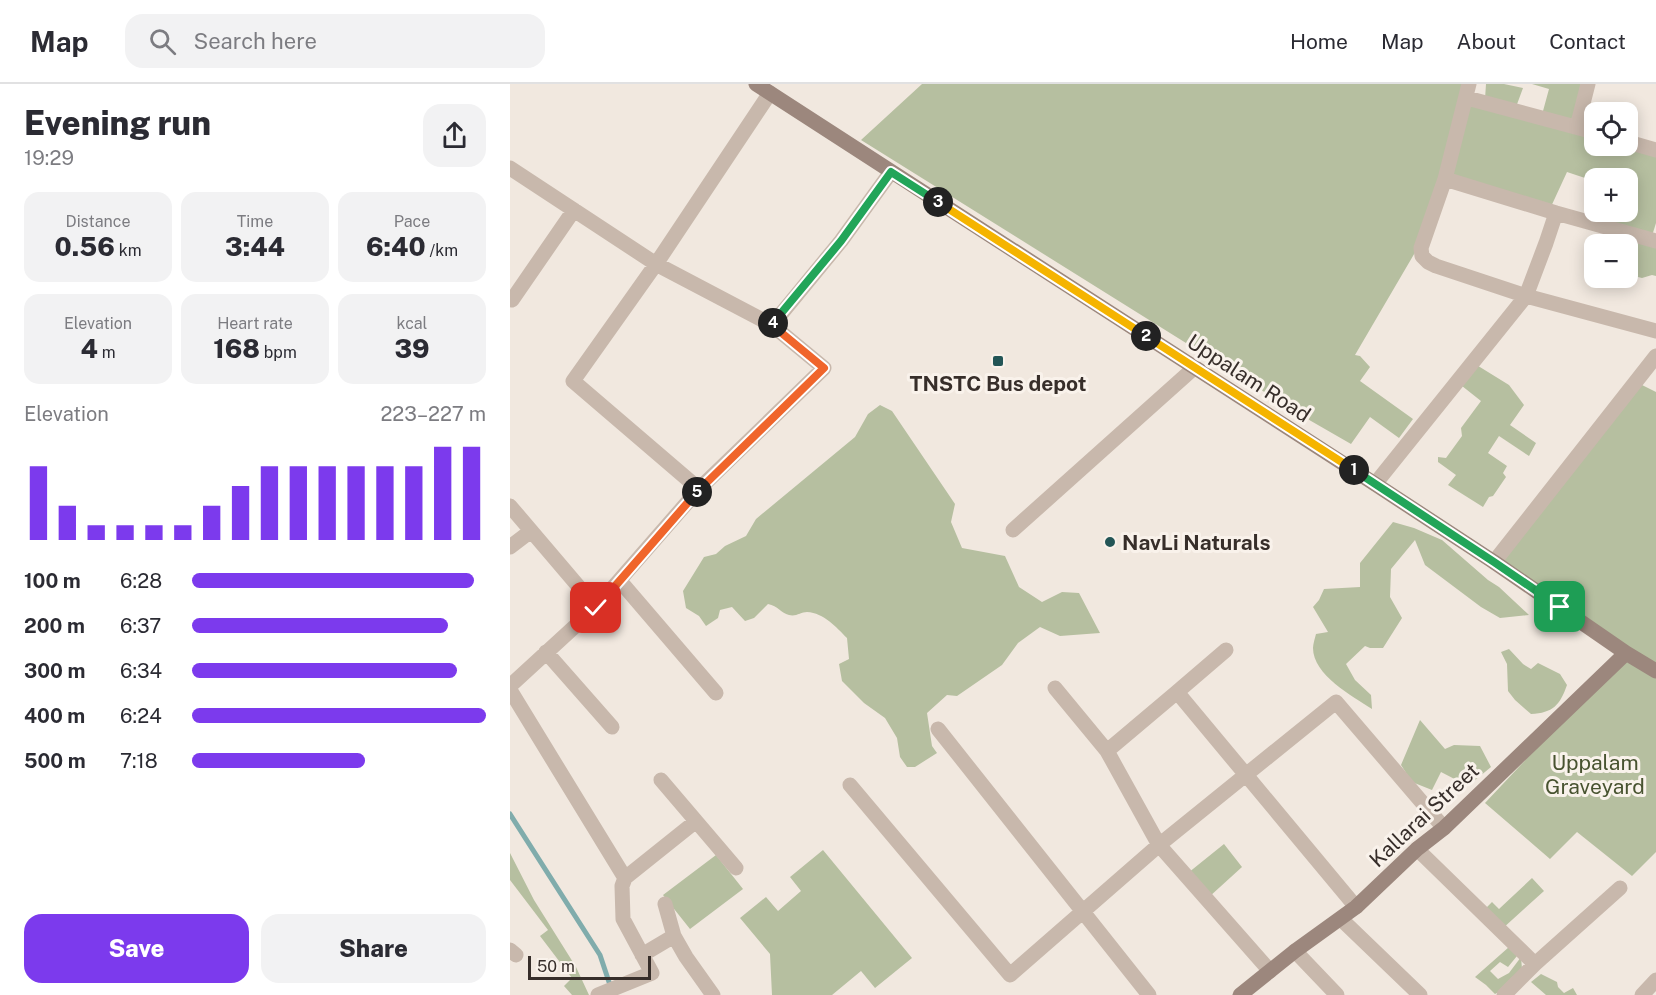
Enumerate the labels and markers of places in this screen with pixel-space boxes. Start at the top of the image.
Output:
pin: 3 [923,187,953,217]
pin: 4 [758,308,788,338]
pin: 2 [1131,321,1161,351]
marker: TNSTC Bus depot [991,354,1005,368]
place label: TNSTC Bus depot [909,371,1087,396]
pin: 1 [1339,455,1369,485]
pin: 5 [682,477,712,507]
place label: NavLi Naturals [1122,530,1271,555]
marker: NavLi Naturals [1103,535,1117,549]
pin [1534,581,1585,632]
pin [570,582,621,633]

